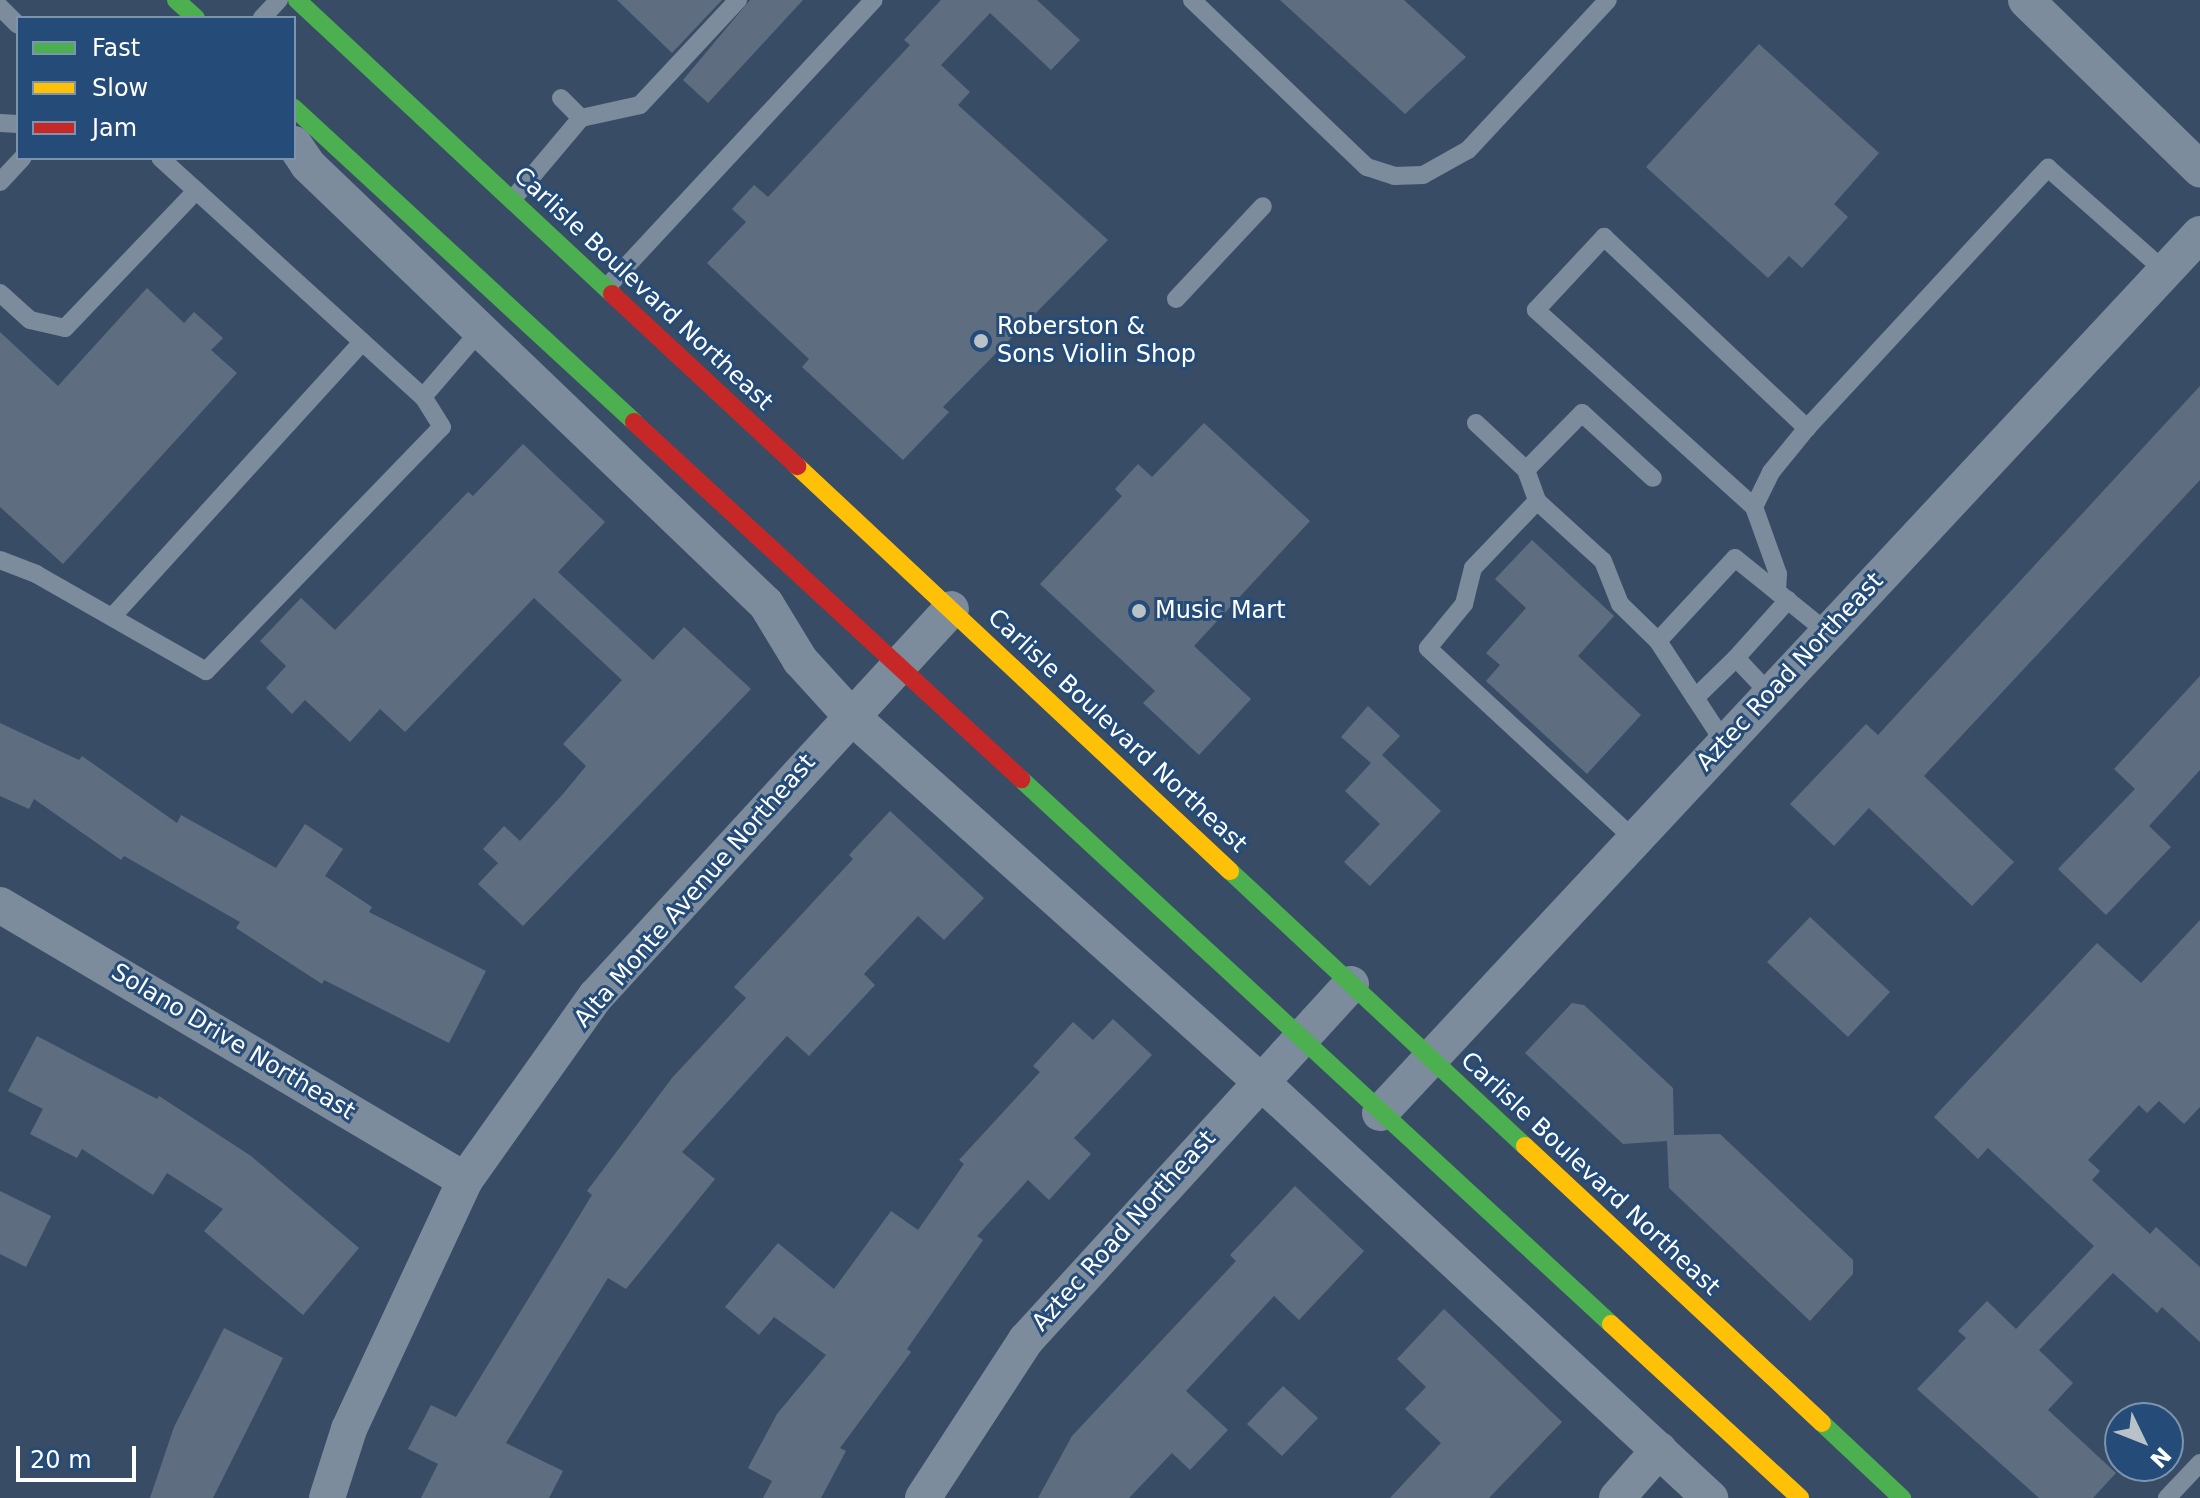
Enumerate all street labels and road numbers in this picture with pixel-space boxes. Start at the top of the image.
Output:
street label: Carlisle Boulevard Northeast [507,161,779,417]
street label: Aztec Road Northeast [1691,567,1889,777]
street label: Carlisle Boulevard Northeast [981,603,1253,859]
street label: Alta Monte Avenue Northeast [568,749,822,1033]
street label: Solano Drive Northeast [106,958,360,1126]
street label: Carlisle Boulevard Northeast [1454,1046,1726,1302]
street label: Aztec Road Northeast [1026,1125,1222,1337]

